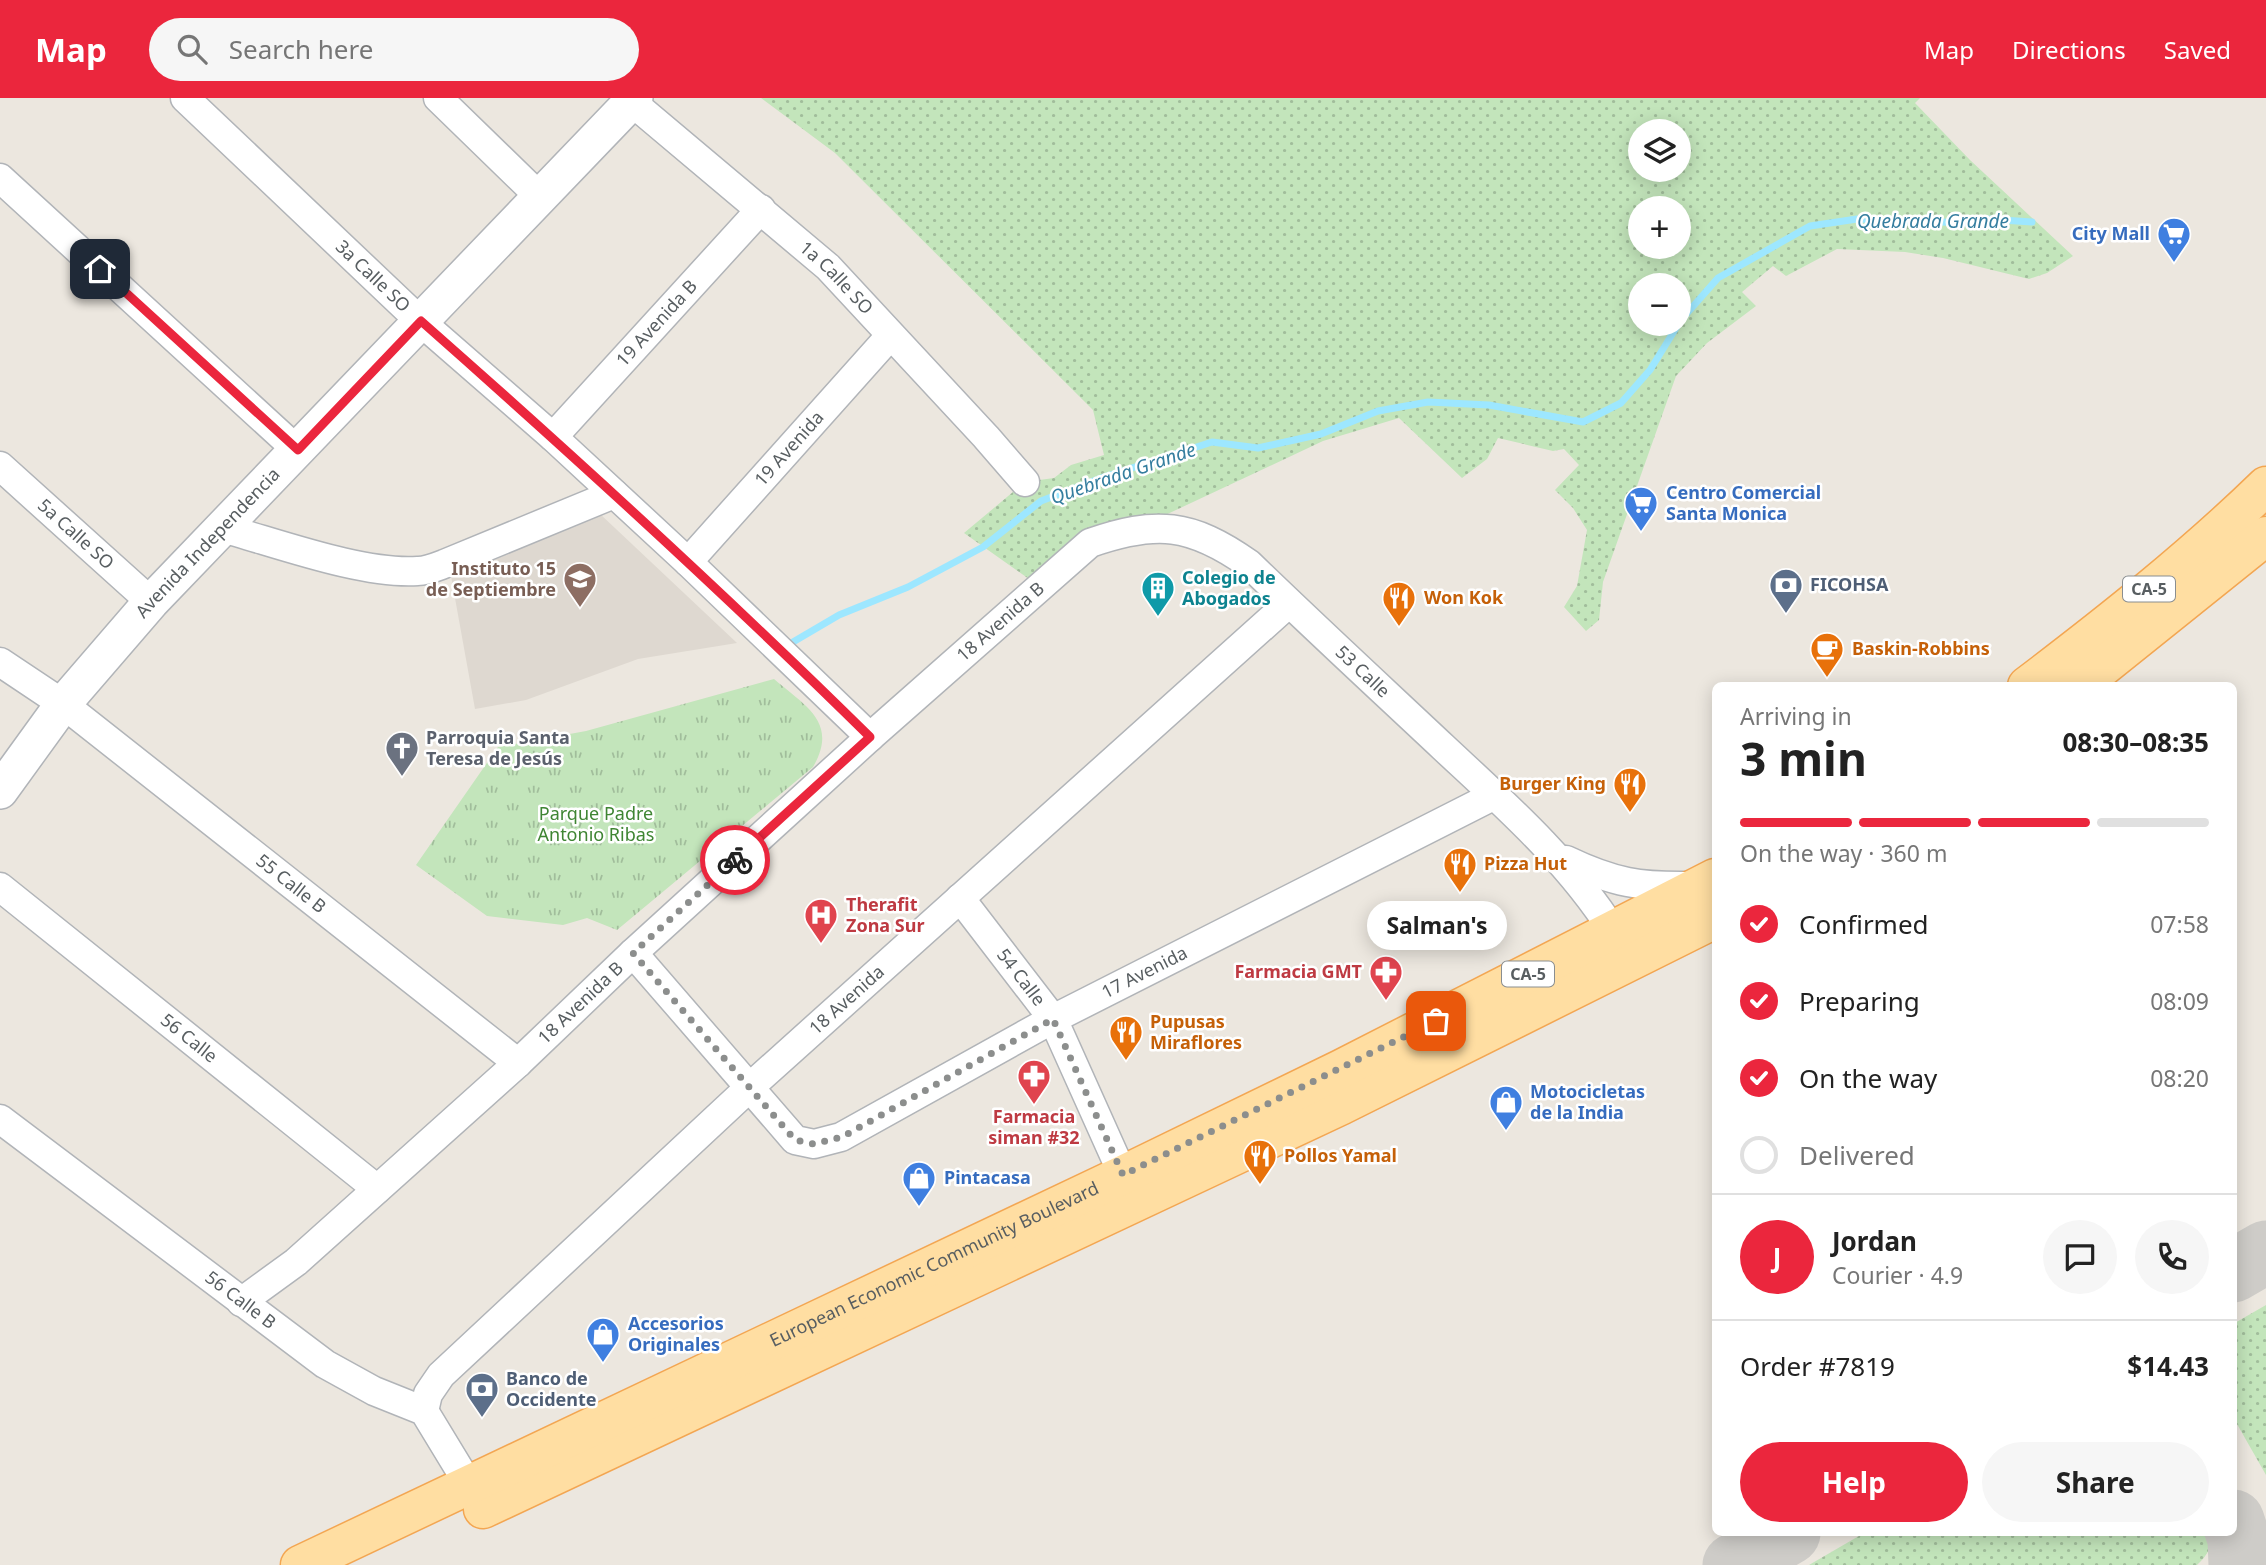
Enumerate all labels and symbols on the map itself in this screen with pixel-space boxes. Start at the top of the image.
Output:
water label: Quebrada Grande [1857,208,2009,234]
supermarket icon: City Mall [2155,215,2193,264]
place label: City Mall [2072,221,2150,245]
street label: 3a Calle SO [331,234,416,317]
street label: 1a Calle SO [795,235,879,319]
pin [70,239,130,299]
street label: 19 Avenida B [610,274,702,371]
street label: 19 Avenida [749,405,829,491]
water label: Quebrada Grande [1047,436,1199,510]
street label: Avenida Independencia [130,462,285,623]
place label: Centro Comercial Santa Monica [1666,480,1821,525]
supermarket icon: Centro Comercial Santa Monica [1622,484,1660,533]
street label: 5a Calle SO [33,493,120,574]
place label: Instituto 15 de Septiembre [426,556,556,601]
school or university icon: Instituto 15 de Septiembre [561,560,599,609]
place label: Colegio de Abogados [1182,565,1276,610]
bank icon: FICOHSA [1767,566,1805,615]
building icon: Colegio de Abogados [1139,569,1177,618]
place label: FICOHSA [1810,572,1889,596]
street label: 18 Avenida B [951,576,1049,666]
road number: CA-5 [2123,576,2175,602]
restaurant icon: Won Kok [1380,579,1418,628]
place label: Won Kok [1424,585,1504,609]
cafe icon: Baskin-Robbins [1808,630,1846,679]
place label: Baskin-Robbins [1852,636,1990,660]
street label: 53 Calle [1331,640,1396,702]
place label: Parroquia Santa Teresa de Jesús [426,725,570,770]
church icon: Parroquia Santa Teresa de Jesús [383,729,421,778]
restaurant icon: Burger King [1611,765,1649,814]
place label: Burger King [1499,771,1606,795]
park label: Parque Padre Antonio Ribas [538,801,654,846]
courier [700,825,770,895]
restaurant icon: Pizza Hut [1441,845,1479,894]
street label: 55 Calle B [252,848,331,918]
place label: Pizza Hut [1484,851,1567,875]
place label: Therafit Zona Sur [846,892,925,937]
hospital icon: Therafit Zona Sur [802,896,840,945]
callout: Salman's [1366,902,1506,951]
street label: 17 Avenida [1097,940,1191,1003]
street label: 54 Calle [992,943,1051,1010]
pharmacy icon: Farmacia GMT [1367,953,1405,1002]
street label: 18 Avenida B [532,956,628,1049]
street label: 18 Avenida [803,959,889,1039]
place label: Farmacia GMT [1234,959,1363,983]
road number: CA-5 [1502,961,1554,986]
pin [1406,991,1466,1051]
street label: 56 Calle [156,1007,223,1068]
place label: Pupusas Miraflores [1150,1009,1242,1054]
restaurant icon: Pupusas Miraflores [1107,1013,1145,1062]
pharmacy icon: Farmacia siman #32 [1015,1057,1053,1106]
place label: Motocicletas de la India [1530,1079,1645,1124]
shop icon: Motocicletas de la India [1487,1083,1525,1132]
place label: Farmacia siman #32 [988,1104,1080,1149]
restaurant icon: Pollos Yamal [1241,1137,1279,1186]
place label: Pollos Yamal [1284,1143,1397,1167]
shop icon: Pintacasa [900,1159,938,1208]
place label: Pintacasa [944,1165,1031,1189]
street label: European Economic Community Boulevard [765,1175,1102,1352]
street label: 56 Calle B [201,1265,281,1334]
place label: Accesorios Originales [628,1311,724,1356]
shop icon: Accesorios Originales [584,1315,622,1364]
place label: Banco de Occidente [506,1366,597,1411]
bank icon: Banco de Occidente [463,1370,501,1419]

